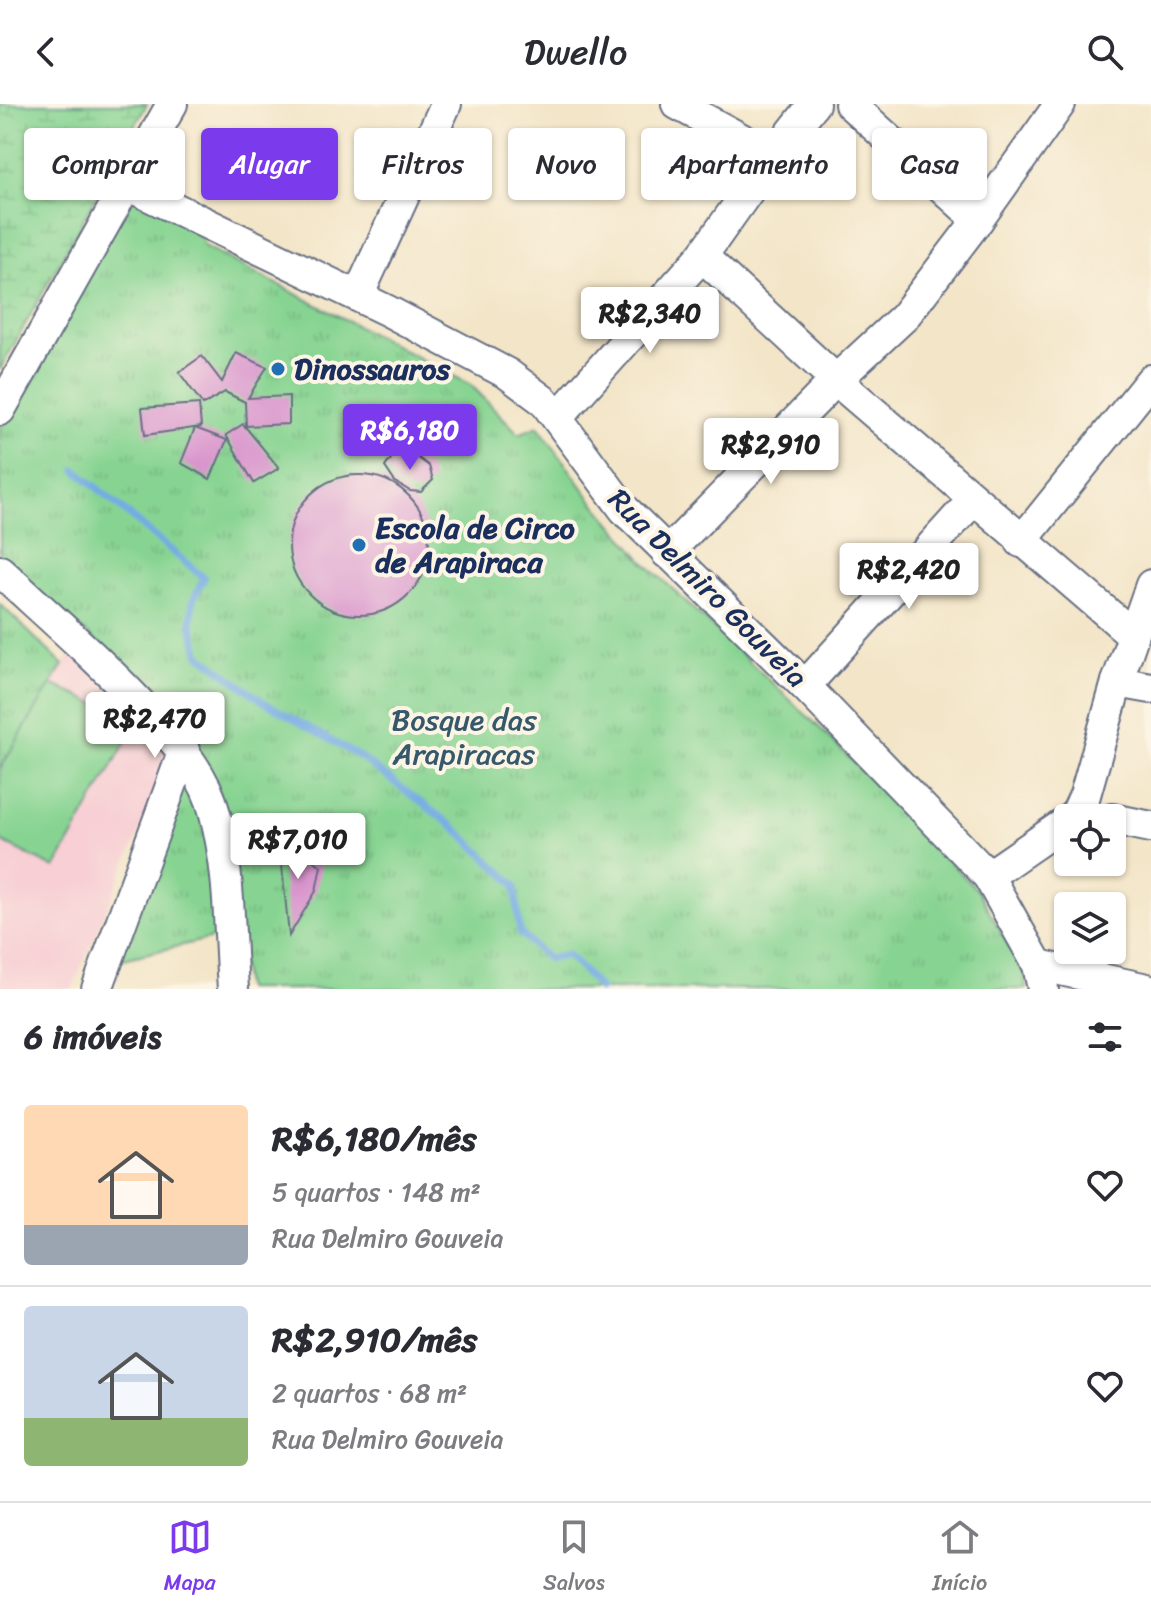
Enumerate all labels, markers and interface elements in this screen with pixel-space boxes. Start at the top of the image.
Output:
text: Dwello [524,20,627,84]
icon: back [24,30,68,74]
icon: search [1083,30,1127,74]
chip: Comprar [24,128,185,200]
chip: Alugar [201,128,338,200]
chip: Filtros [354,128,492,200]
chip: Novo [508,128,625,200]
chip: Apartamento [641,128,856,200]
chip: Casa [872,128,987,200]
pin: R$2,340 [576,287,724,355]
text: R$2,340 [599,290,701,336]
place label: Dinossauros [294,342,451,396]
marker: Dinossauros [269,360,287,378]
pin: R$6,180 [336,404,484,472]
text: R$6,180 [361,407,459,453]
pin: R$2,910 [697,418,845,486]
text: R$2,910 [722,421,820,467]
street label: Rua Delmiro Gouveia [594,474,822,702]
place label: Escola de Circo de Arapiraca [375,501,575,589]
marker: Escola de Circo de Arapiraca [350,536,368,554]
pin: R$2,420 [835,543,983,611]
text: R$2,420 [858,546,960,592]
pin: R$2,470 [81,692,229,760]
park label: Bosque das Arapiracas [391,693,537,781]
text: R$2,470 [104,695,206,741]
map controls [1054,804,1126,964]
button: locate [1054,804,1126,876]
pin: R$7,010 [224,813,372,881]
text: R$7,010 [248,816,348,862]
button: layers [1054,892,1126,964]
text: 6 imóveis [24,1007,162,1067]
icon: filters [1083,1015,1127,1059]
text: R$6,180/mês [272,1109,477,1169]
icon: home [88,1137,184,1233]
icon: heart [1083,1163,1127,1207]
text: 5 quartos · 148 m² [272,1169,481,1215]
text: Rua Delmiro Gouveia [272,1215,503,1261]
text: R$2,910/mês [272,1310,477,1370]
icon: home [88,1338,184,1434]
icon: heart [1083,1364,1127,1408]
text: 2 quartos · 68 m² [272,1370,467,1416]
text: Rua Delmiro Gouveia [272,1416,503,1462]
tab: Mapa [164,1515,215,1602]
tab: Salvos [543,1515,605,1602]
tab: Início [932,1515,987,1602]

